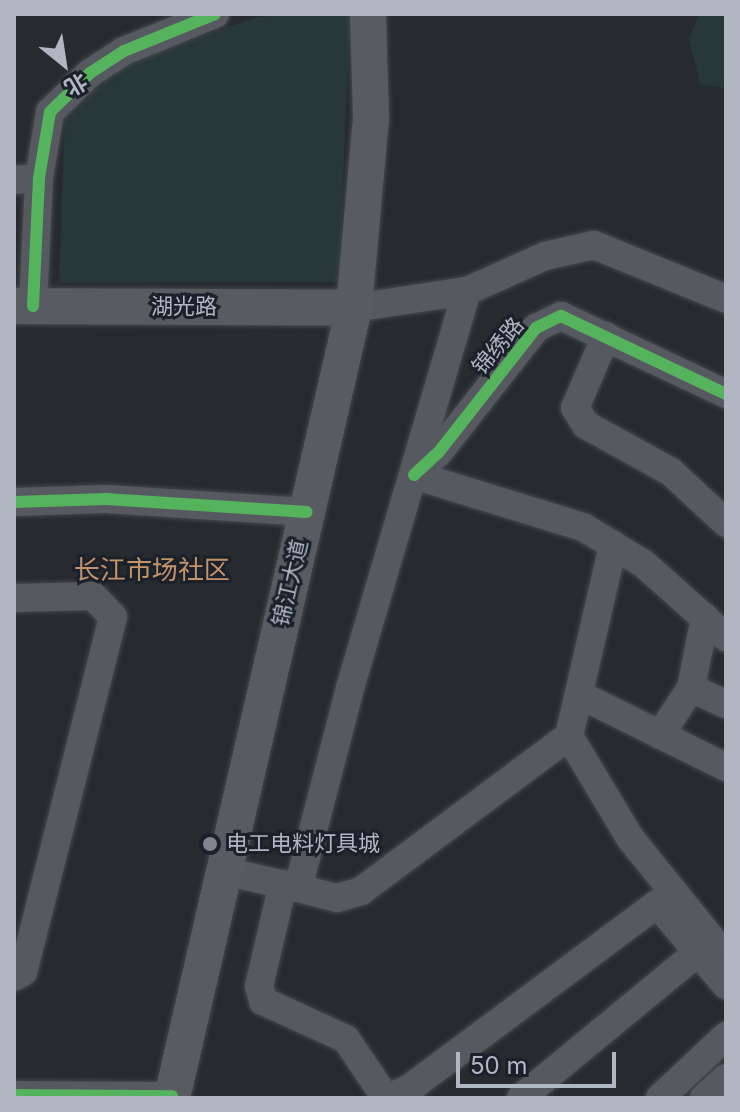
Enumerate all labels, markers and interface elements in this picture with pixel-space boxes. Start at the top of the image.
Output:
north arrow [24,24,104,104]
text: 北 [60,68,92,102]
street label: 湖光路 [151,294,217,320]
street label: 锦绣路 [467,312,529,380]
street label: 锦江大道 [267,537,313,629]
district label: 长江市场社区 [74,554,230,586]
place label: 电工电料灯具城 [226,831,380,857]
marker: 电工电料灯具城 [201,835,219,853]
scale bar [460,1036,620,1086]
text: 50 m [470,1051,528,1080]

